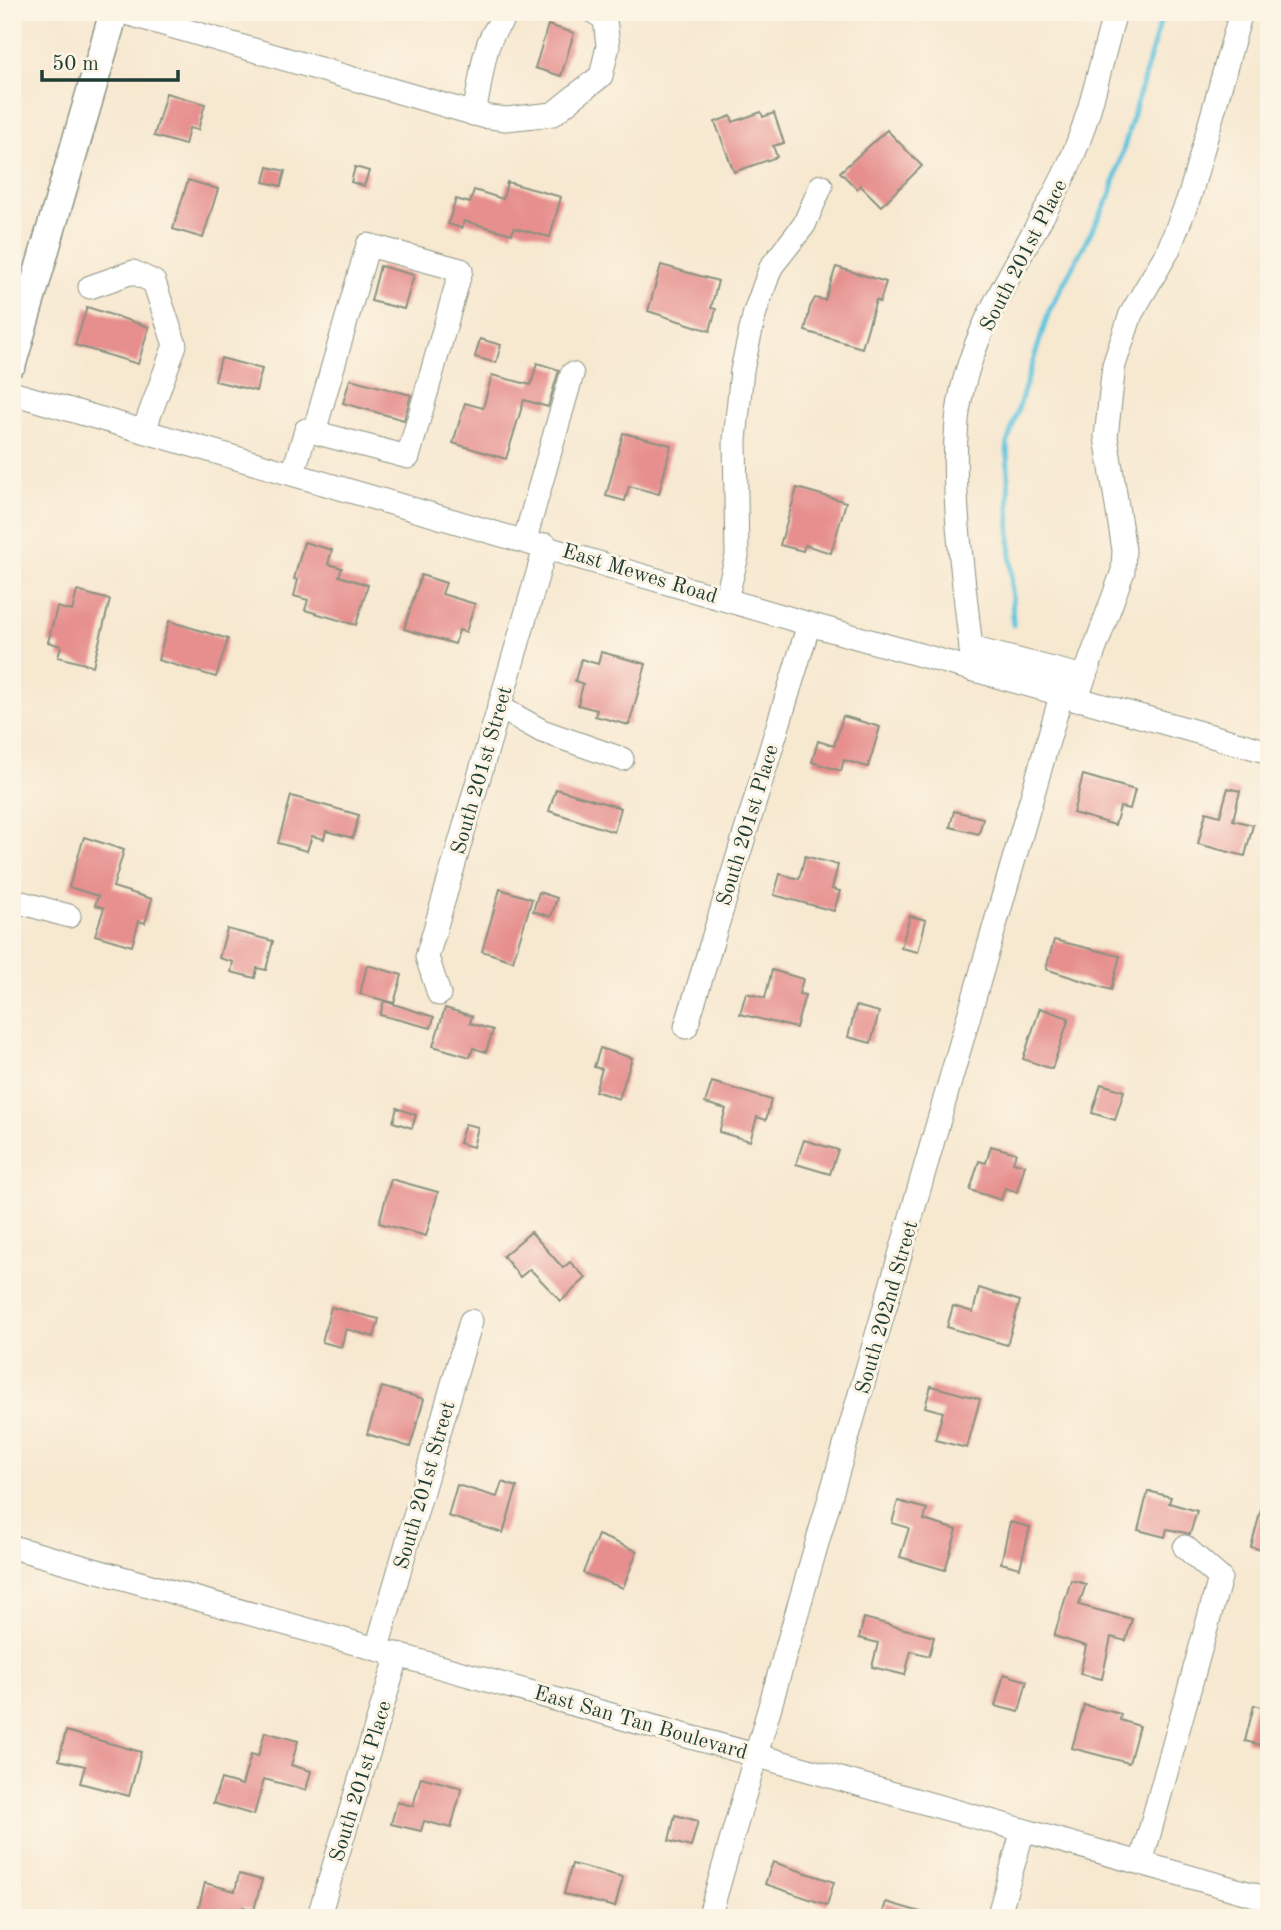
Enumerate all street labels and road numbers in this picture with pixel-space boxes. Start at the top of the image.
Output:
street label: South 201st Place [977,176,1072,335]
street label: East Mewes Road [559,541,720,608]
street label: South 201st Street [448,684,516,857]
street label: South 201st Place [714,742,783,909]
street label: South 202nd Street [853,1218,922,1397]
street label: South 201st Street [391,1399,459,1572]
street label: East San Tan Boulevard [531,1683,750,1764]
street label: South 201st Place [327,1698,396,1865]

